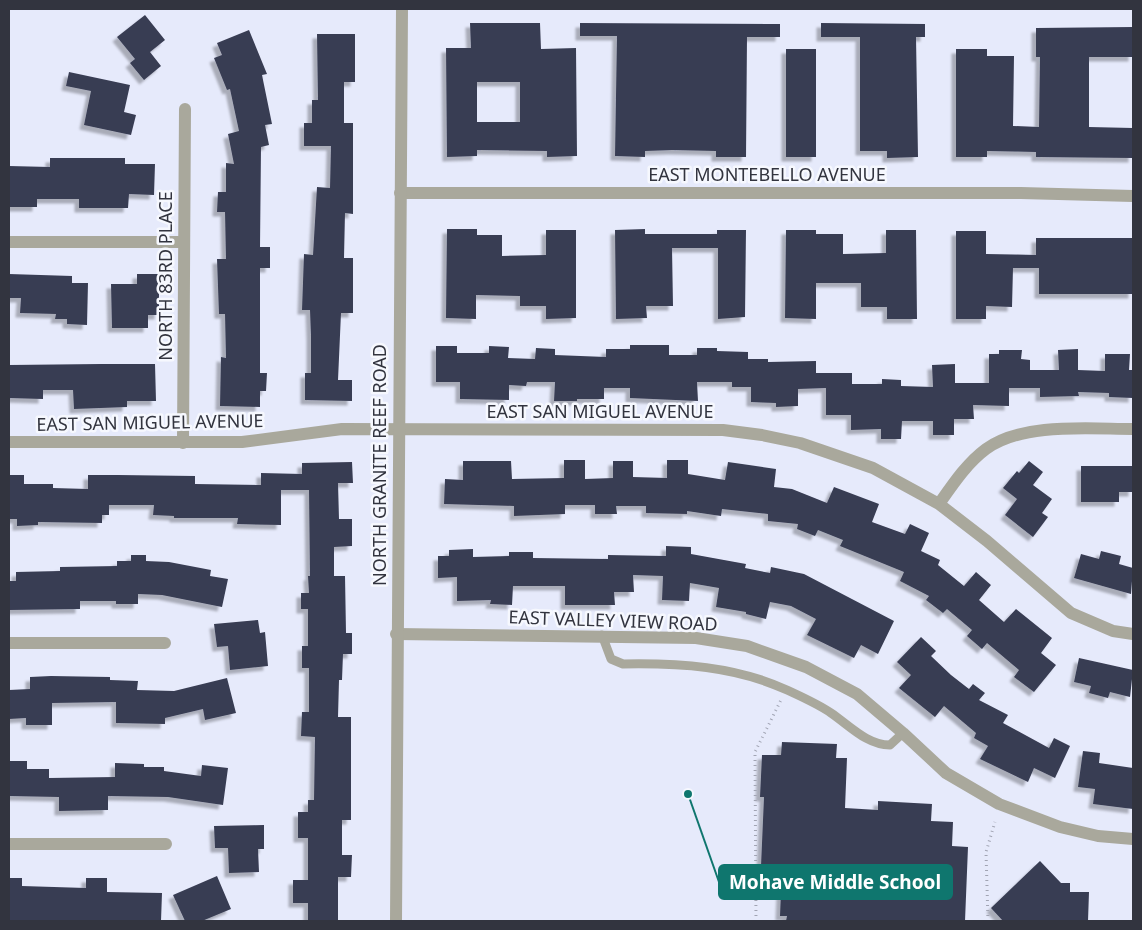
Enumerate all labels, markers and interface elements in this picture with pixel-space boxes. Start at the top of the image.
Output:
street label: EAST MONTEBELLO AVENUE [648,162,886,186]
street label: NORTH 83RD PLACE [153,191,177,361]
street label: NORTH GRANITE REEF ROAD [367,344,391,586]
street label: EAST SAN MIGUEL AVENUE [486,399,714,423]
street label: EAST SAN MIGUEL AVENUE [36,408,264,436]
street label: EAST VALLEY VIEW ROAD [508,604,718,636]
callout: Mohave Middle School [719,865,952,899]
text: Mohave Middle School [729,869,941,895]

